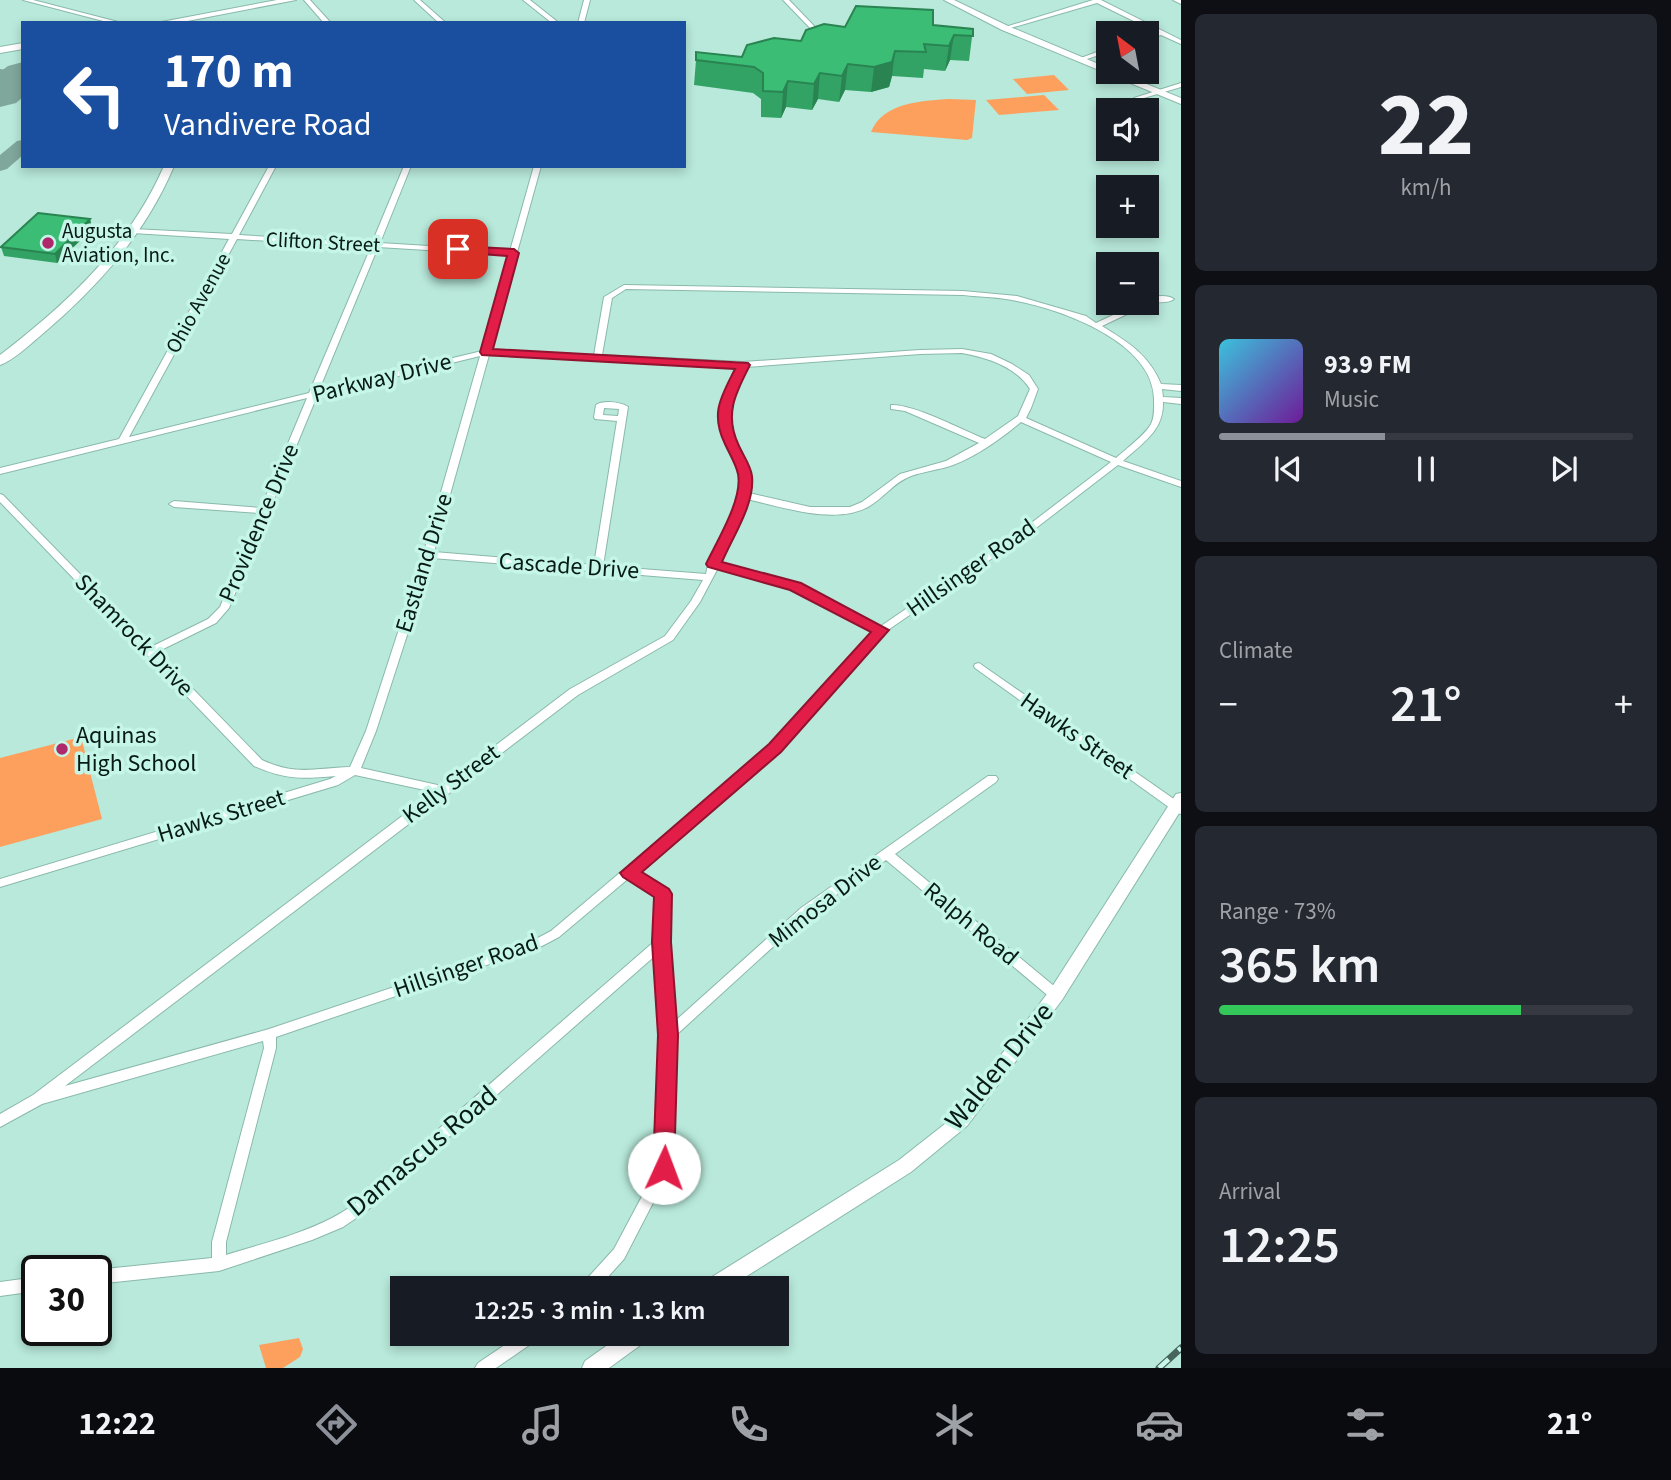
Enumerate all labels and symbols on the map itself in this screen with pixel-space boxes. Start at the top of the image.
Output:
north arrow [1096,21,1158,84]
place label: Augusta Aviation, Inc. [62,216,175,270]
pin [428,219,488,279]
street label: Clifton Street [265,224,381,260]
marker: Augusta Aviation, Inc. [40,235,56,251]
street label: Ohio Avenue [158,247,238,359]
street label: Parkway Drive [309,344,455,412]
street label: Providence Drive [210,438,308,608]
street label: Eastland Drive [386,489,462,637]
street label: Hillsinger Road [899,510,1043,626]
street label: Cascade Drive [498,544,640,588]
street label: Shamrock Drive [66,566,202,704]
street label: Hawks Street [1013,684,1141,788]
place label: Aquinas High School [76,718,196,781]
street label: Kelly Street [395,736,507,832]
marker: Aquinas High School [54,741,70,757]
street label: Hawks Street [153,780,289,852]
street label: Mimosa Drive [761,846,889,956]
street label: Ralph Road [916,874,1026,974]
street label: Hillsinger Road [389,925,543,1007]
street label: Walden Drive [935,994,1063,1138]
street label: Damascus Road [338,1076,506,1226]
position arrow [627,1131,701,1205]
speed limit sign: 30 [21,1255,112,1346]

